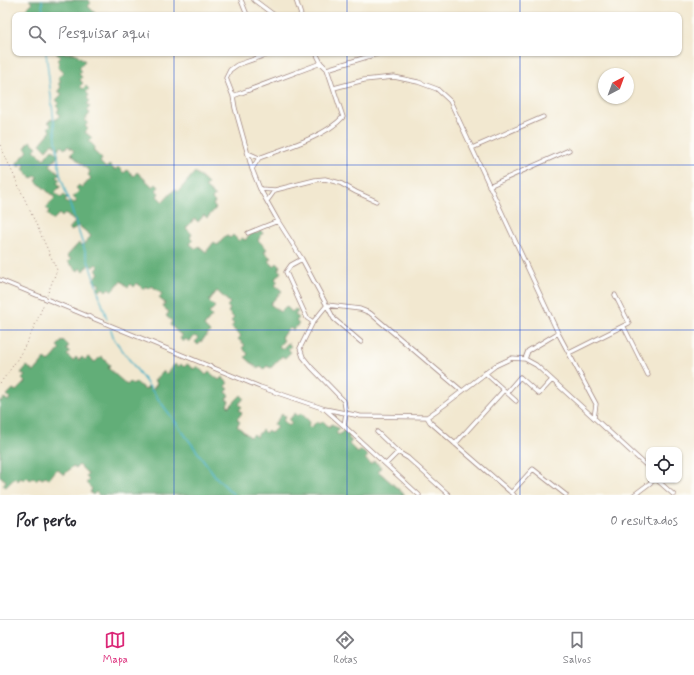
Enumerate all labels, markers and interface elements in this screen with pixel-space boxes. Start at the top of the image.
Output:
search box [12,12,682,56]
icon: search [26,23,48,45]
text: Pesquisar aqui [58,24,150,44]
north arrow [598,68,634,104]
map controls [646,447,682,483]
button: locate [646,447,682,483]
text: Por perto [16,510,77,532]
text: 0 resultados [610,513,678,530]
tab: Mapa [103,629,128,667]
tab: Rotas [333,629,357,667]
tab: Salvos [563,629,591,667]

